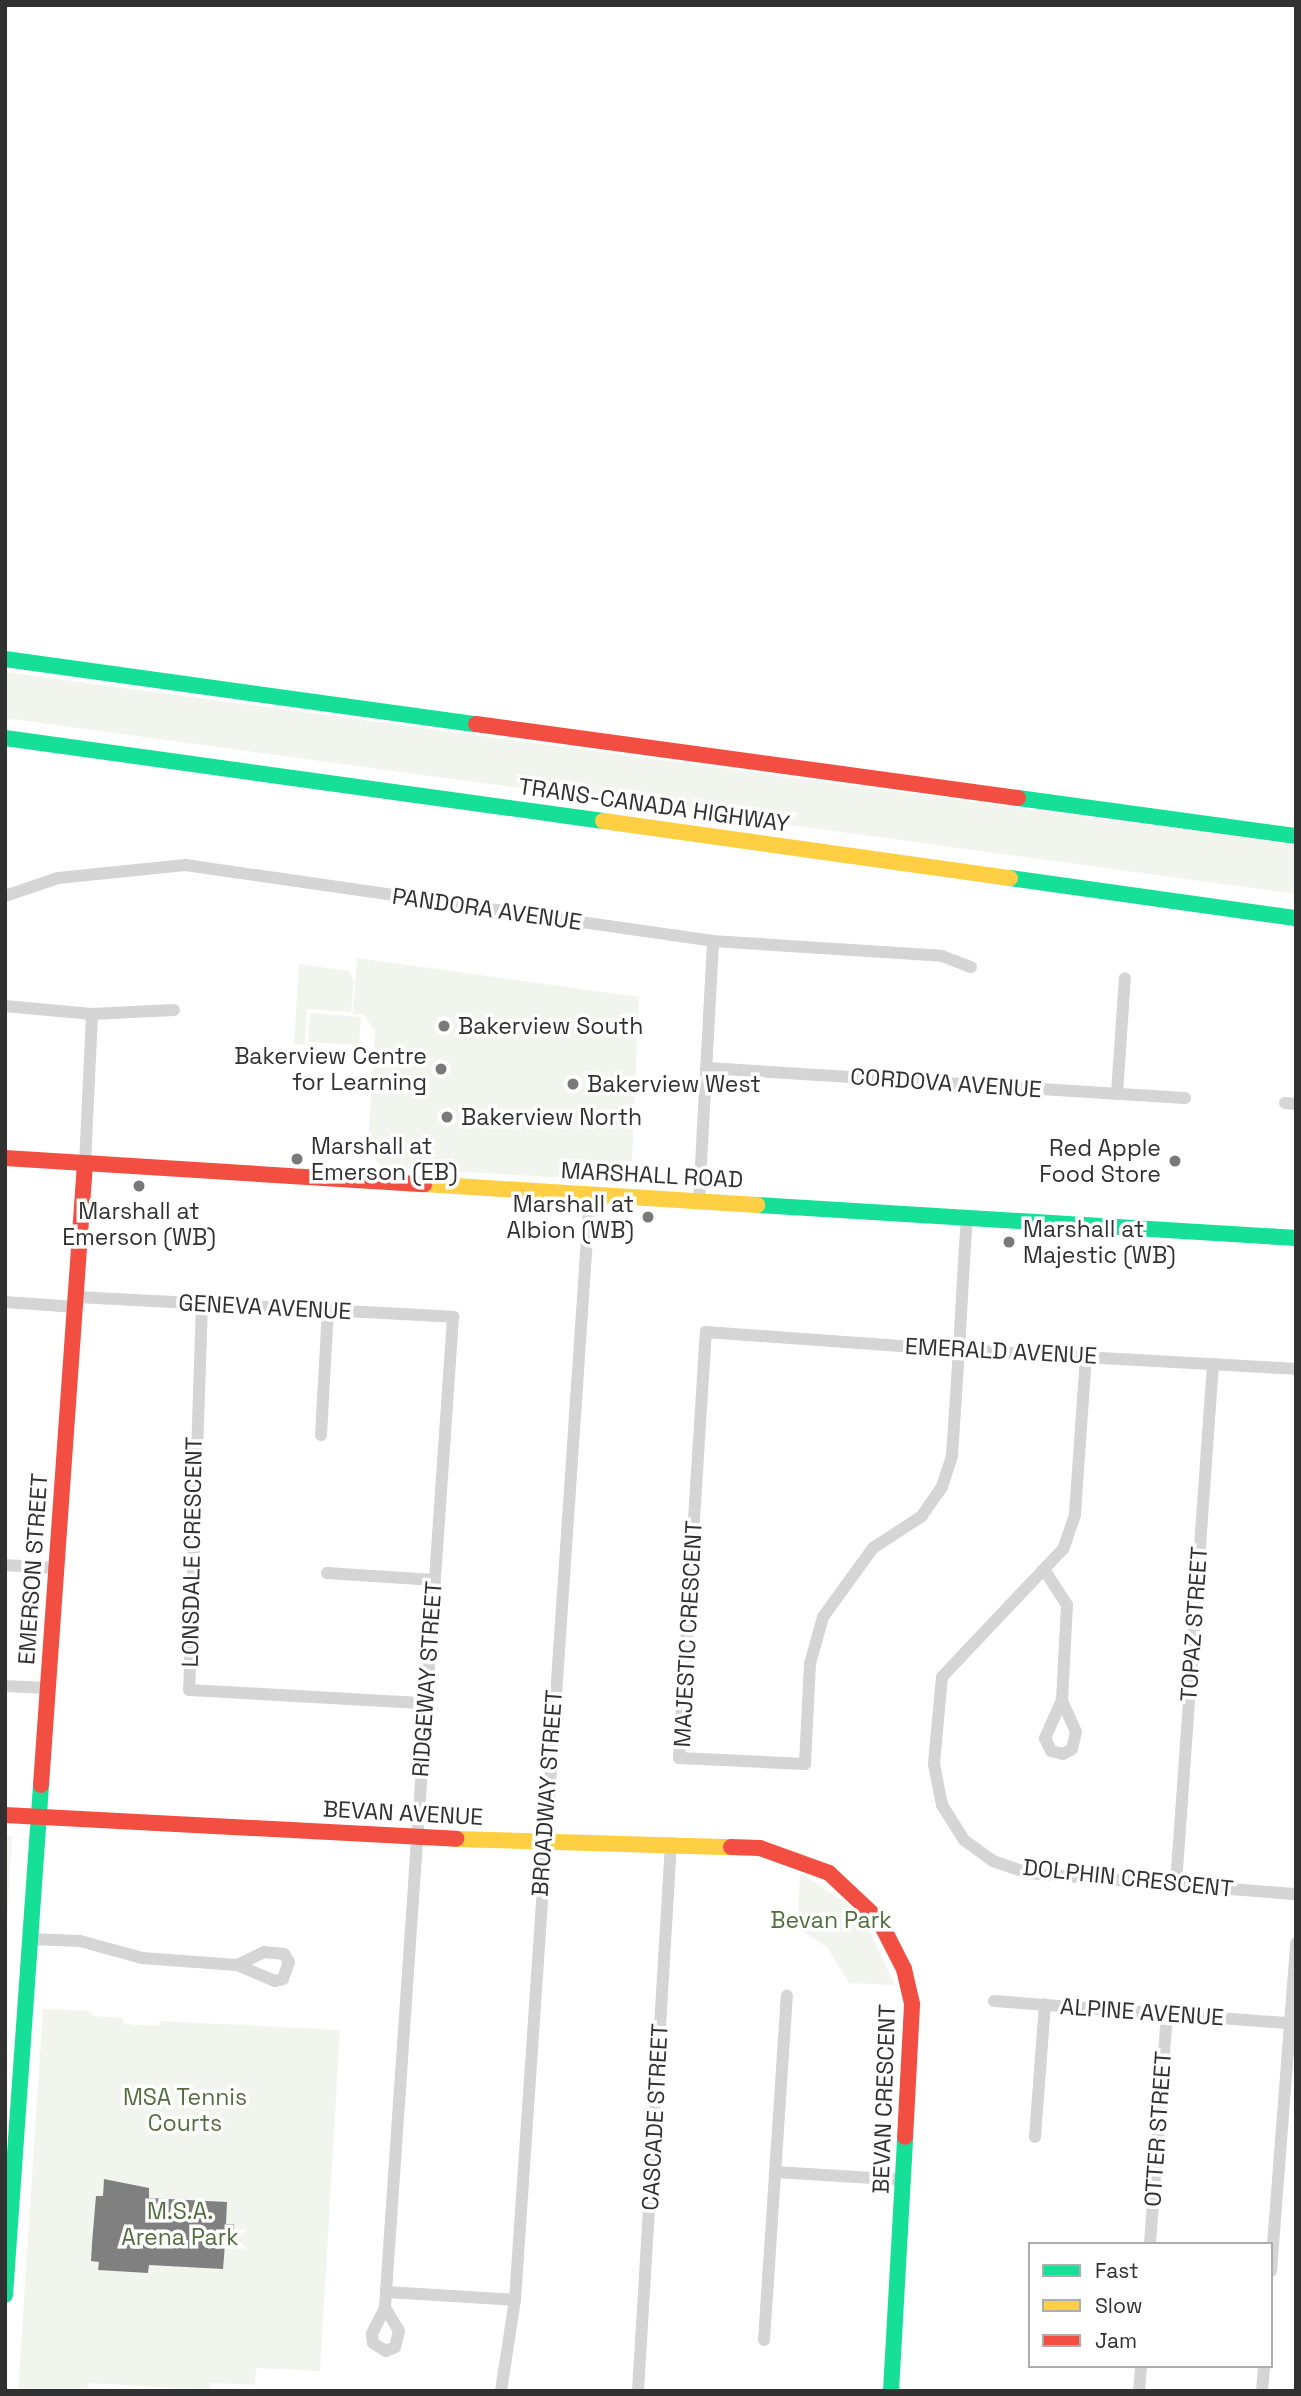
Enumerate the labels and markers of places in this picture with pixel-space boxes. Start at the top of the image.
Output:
place label: Bakerview South [458,1012,643,1040]
marker: Bakerview South [436,1018,452,1034]
place label: Bakerview Centre for Learning [234,1042,427,1096]
marker: Bakerview Centre for Learning [433,1061,449,1077]
place label: Bakerview West [587,1070,761,1098]
marker: Bakerview West [565,1076,581,1092]
place label: Bakerview North [461,1103,642,1131]
marker: Bakerview North [439,1109,455,1125]
place label: Marshall at Emerson (EB) [311,1132,458,1186]
place label: Red Apple Food Store [1039,1134,1161,1188]
marker: Marshall at Emerson (EB) [289,1151,305,1167]
marker: Red Apple Food Store [1167,1153,1183,1169]
marker: Marshall at Emerson (WB) [131,1178,147,1194]
place label: Marshall at Albion (WB) [507,1190,634,1244]
place label: Marshall at Emerson (WB) [62,1197,216,1251]
marker: Marshall at Albion (WB) [640,1209,656,1225]
place label: Marshall at Majestic (WB) [1023,1215,1176,1269]
marker: Marshall at Majestic (WB) [1001,1234,1017,1250]

